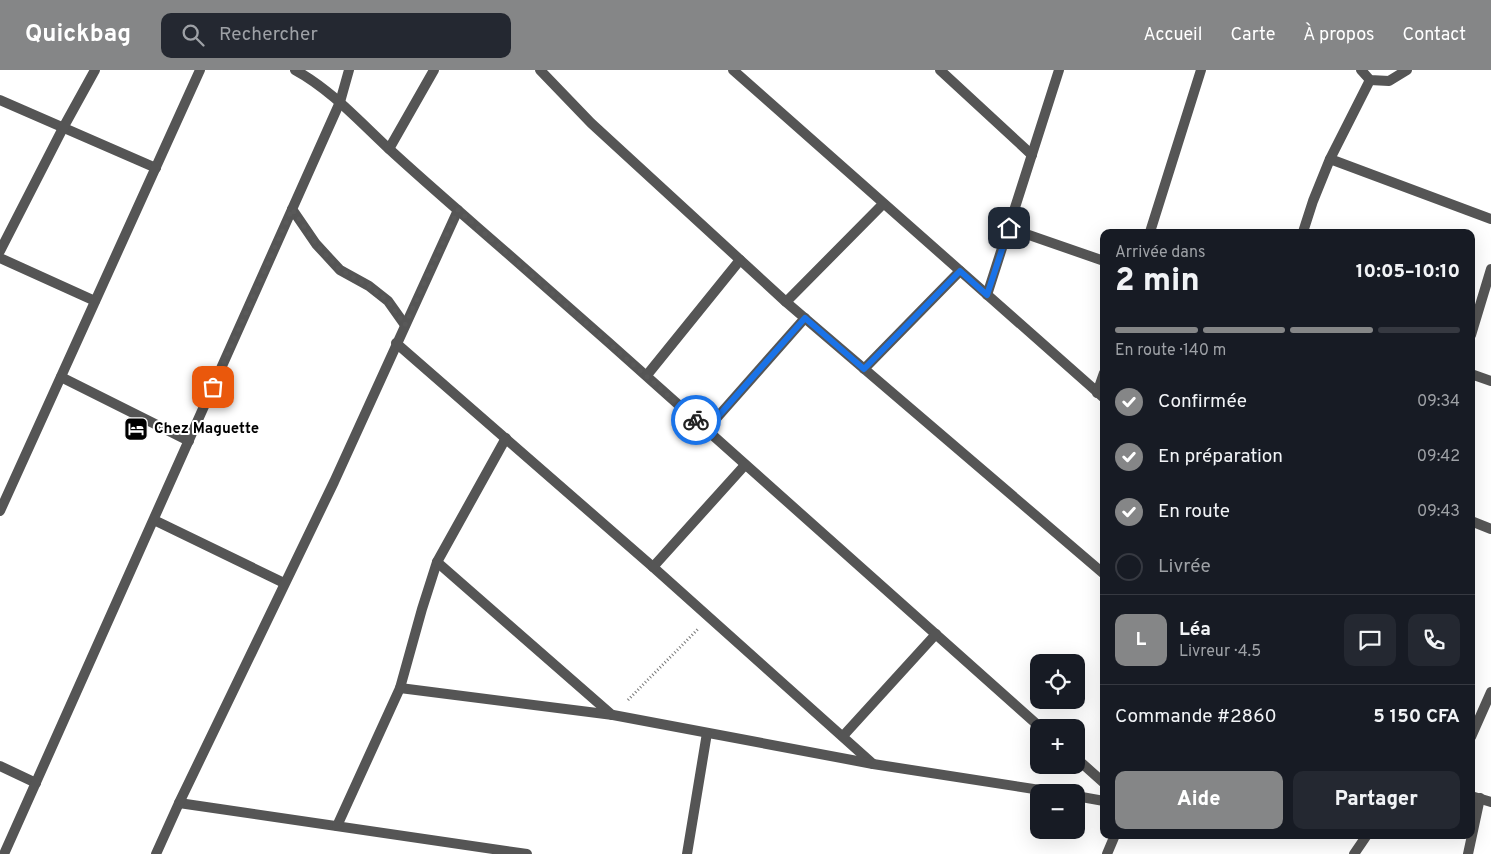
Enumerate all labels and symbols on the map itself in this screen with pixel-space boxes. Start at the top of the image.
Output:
pin [988,207,1030,249]
pin [192,366,234,408]
courier [671,395,721,445]
hotel icon: Chez Maguette [123,416,149,442]
place label: Chez Maguette [154,420,259,439]

